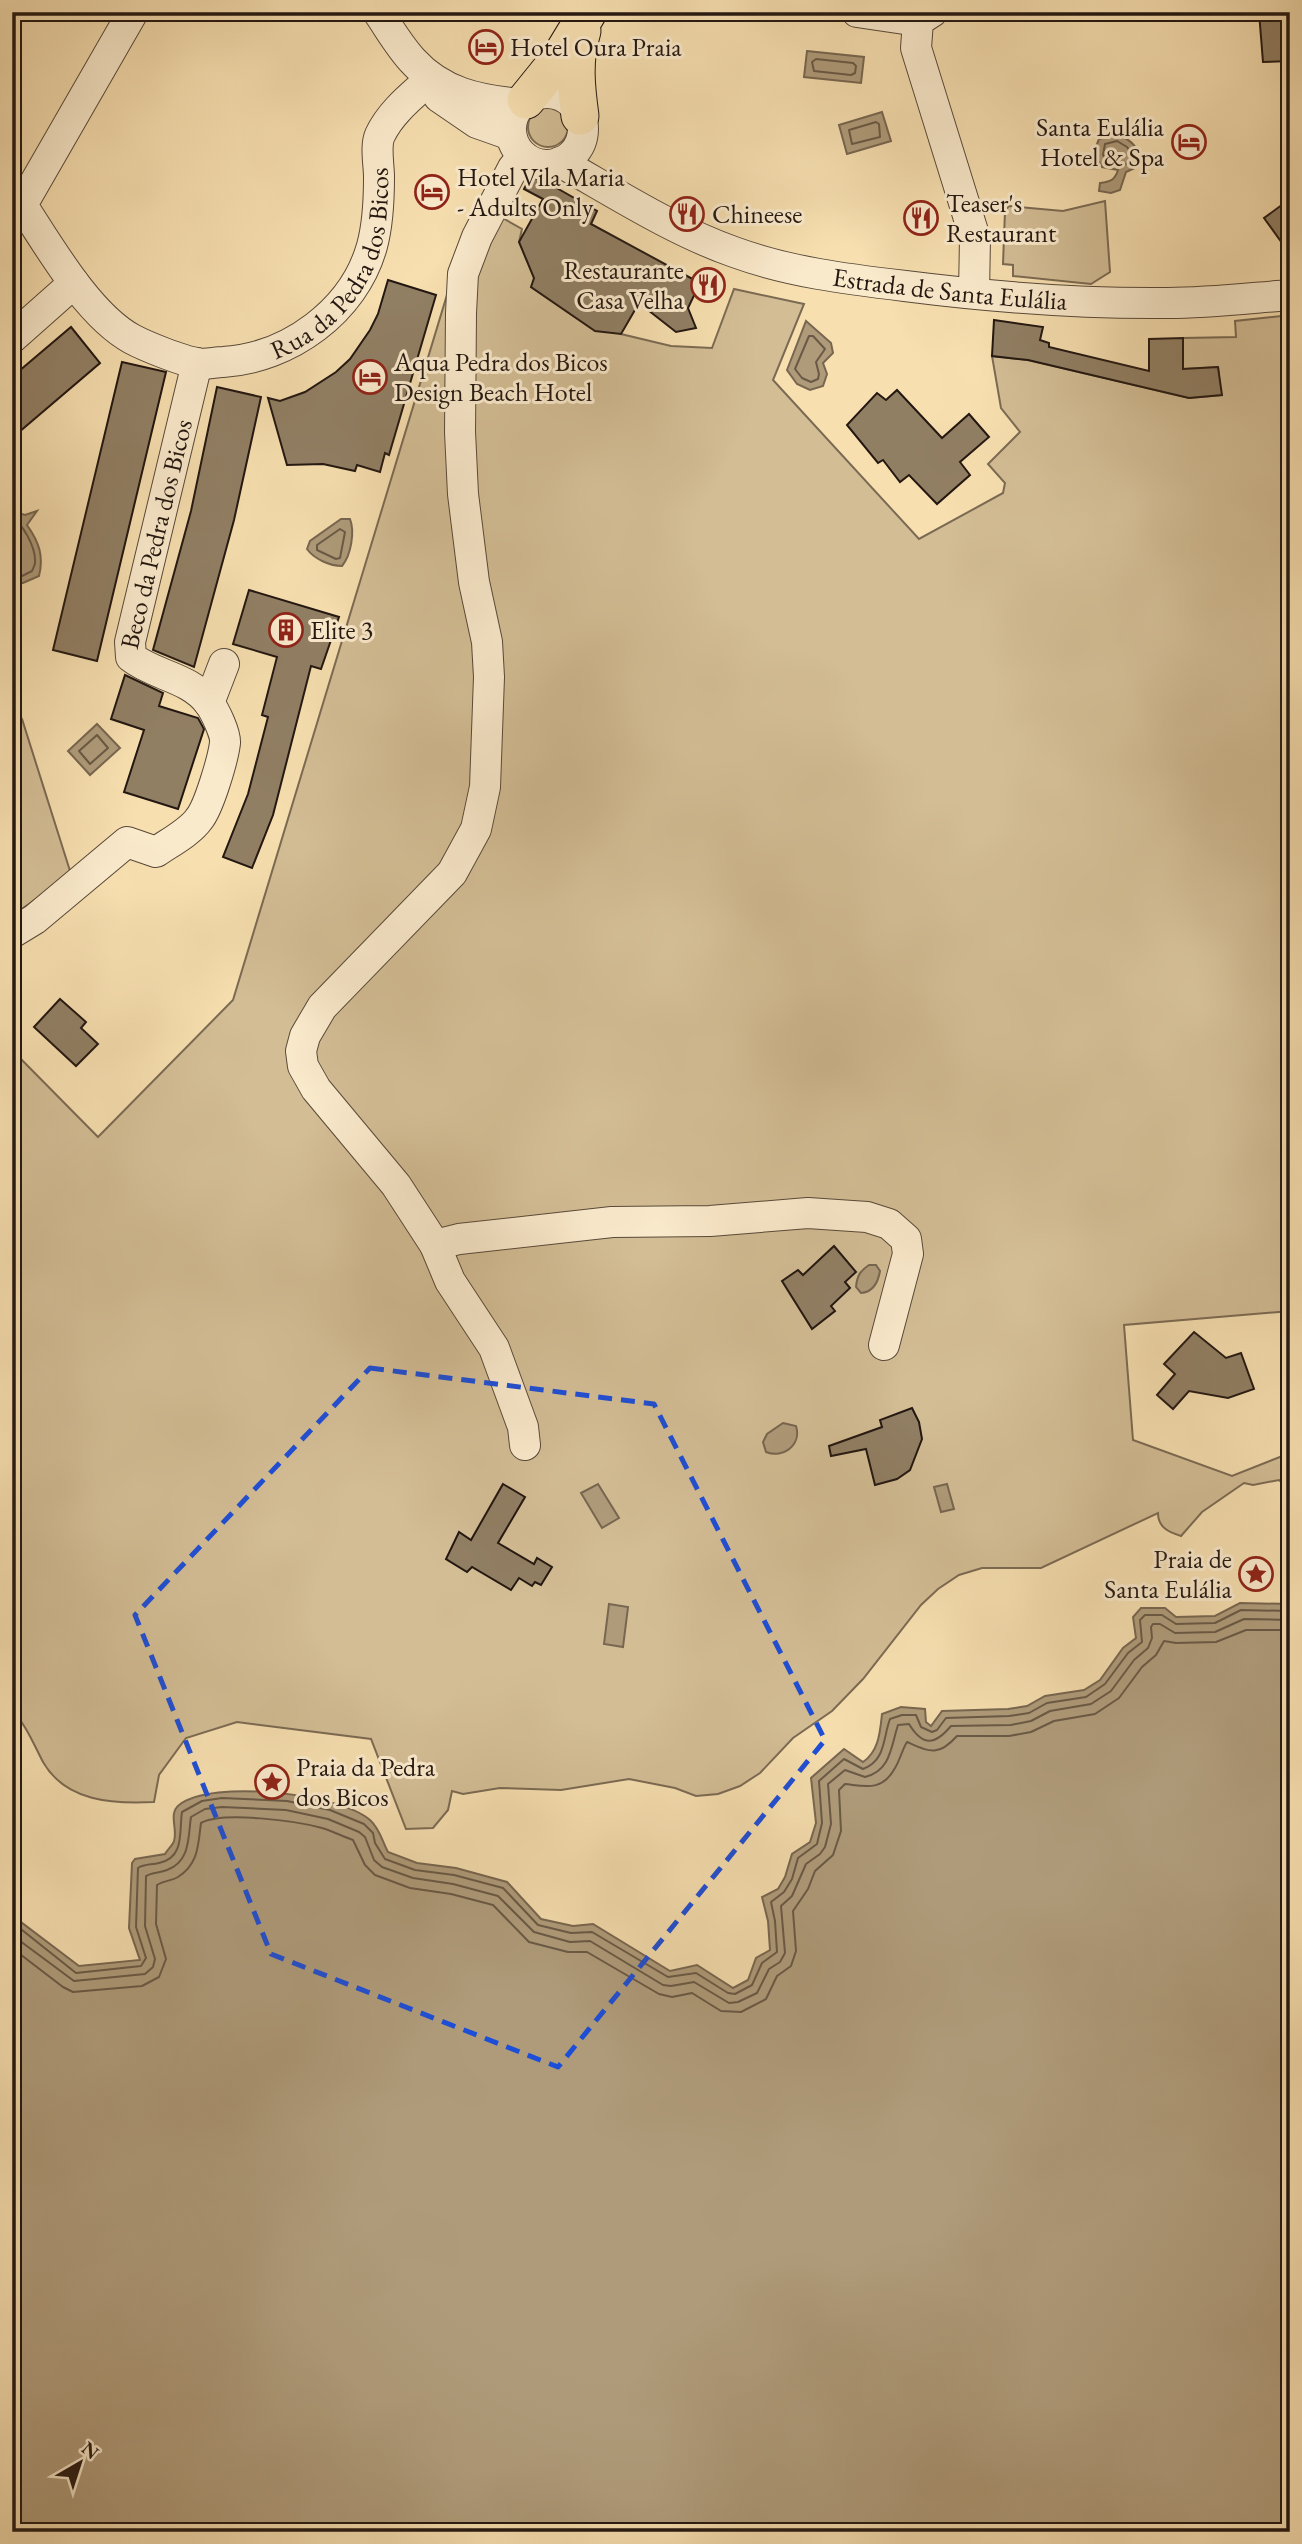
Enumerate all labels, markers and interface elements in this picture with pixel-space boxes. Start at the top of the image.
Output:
hotel icon: Hotel Oura Praia [467,28,505,66]
place label: Hotel Oura Praia [510,30,682,64]
place label: Santa Eulália Hotel & Spa [1036,110,1165,174]
hotel icon: Santa Eulália Hotel & Spa [1170,123,1208,161]
place label: Hotel Vila Maria - Adults Only [457,160,625,224]
street label: Rua da Pedra dos Bicos [265,167,396,367]
hotel icon: Hotel Vila Maria - Adults Only [413,173,451,211]
place label: Teaser's Restaurant [946,186,1056,250]
restaurant icon: Chineese [668,195,706,233]
place label: Chineese [712,197,803,231]
restaurant icon: Teaser's Restaurant [902,199,940,237]
place label: Restaurante Casa Velha [564,253,685,317]
street label: Estrada de Santa Eulália [830,260,1069,318]
restaurant icon: Restaurante Casa Velha [689,266,727,304]
place label: Aqua Pedra dos Bicos Design Beach Hotel [393,345,608,409]
hotel icon: Aqua Pedra dos Bicos Design Beach Hotel [351,358,389,396]
street label: Beco da Pedra dos Bicos [112,416,200,652]
building icon: Elite 3 [267,611,305,649]
place label: Elite 3 [310,613,373,647]
place label: Praia de Santa Eulália [1104,1542,1233,1606]
place icon: Praia de Santa Eulália [1237,1555,1275,1593]
place label: Praia da Pedra dos Bicos [296,1750,436,1814]
place icon: Praia da Pedra dos Bicos [253,1763,291,1801]
north arrow [46,2428,116,2498]
text: N [77,2436,105,2465]

